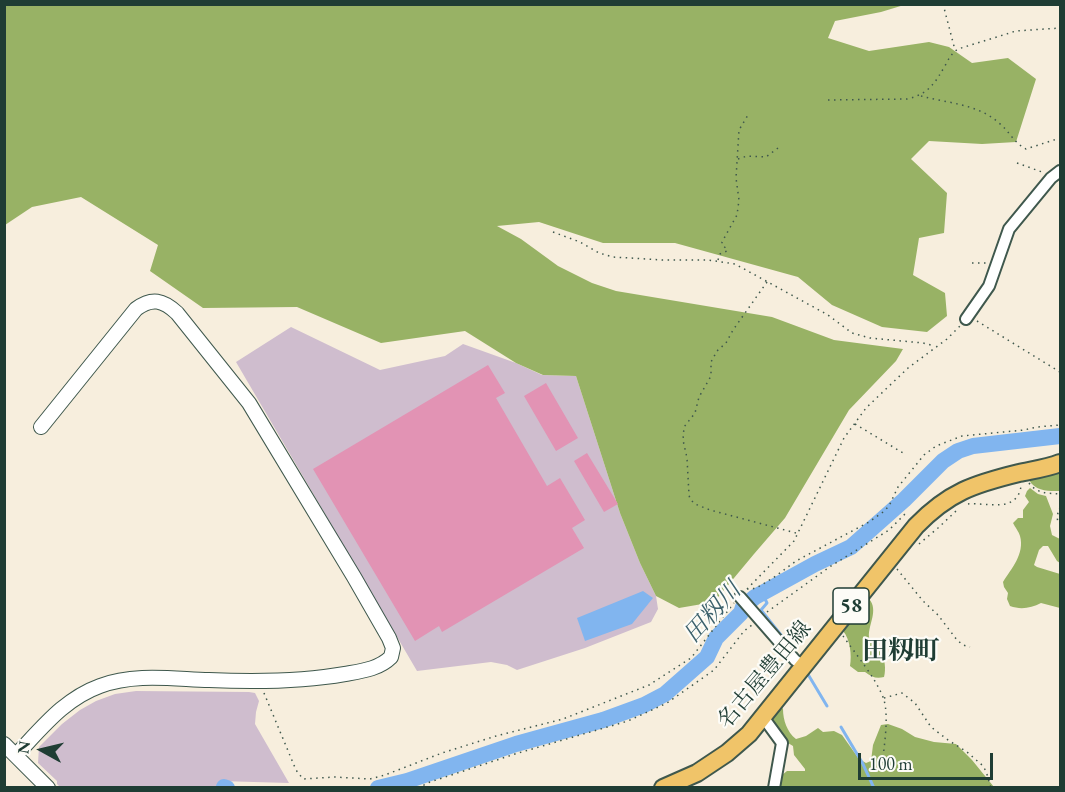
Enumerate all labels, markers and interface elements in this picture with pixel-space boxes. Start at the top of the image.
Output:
water label: 田籾川 [678,577,748,649]
road number: 58 [833,588,869,624]
street label: 名古屋豊田線 [712,616,818,734]
district label: 田籾町 [862,636,940,668]
north arrow [12,720,72,780]
text: N [12,740,35,755]
scale bar [861,741,996,779]
text: 100 m [869,752,913,775]

